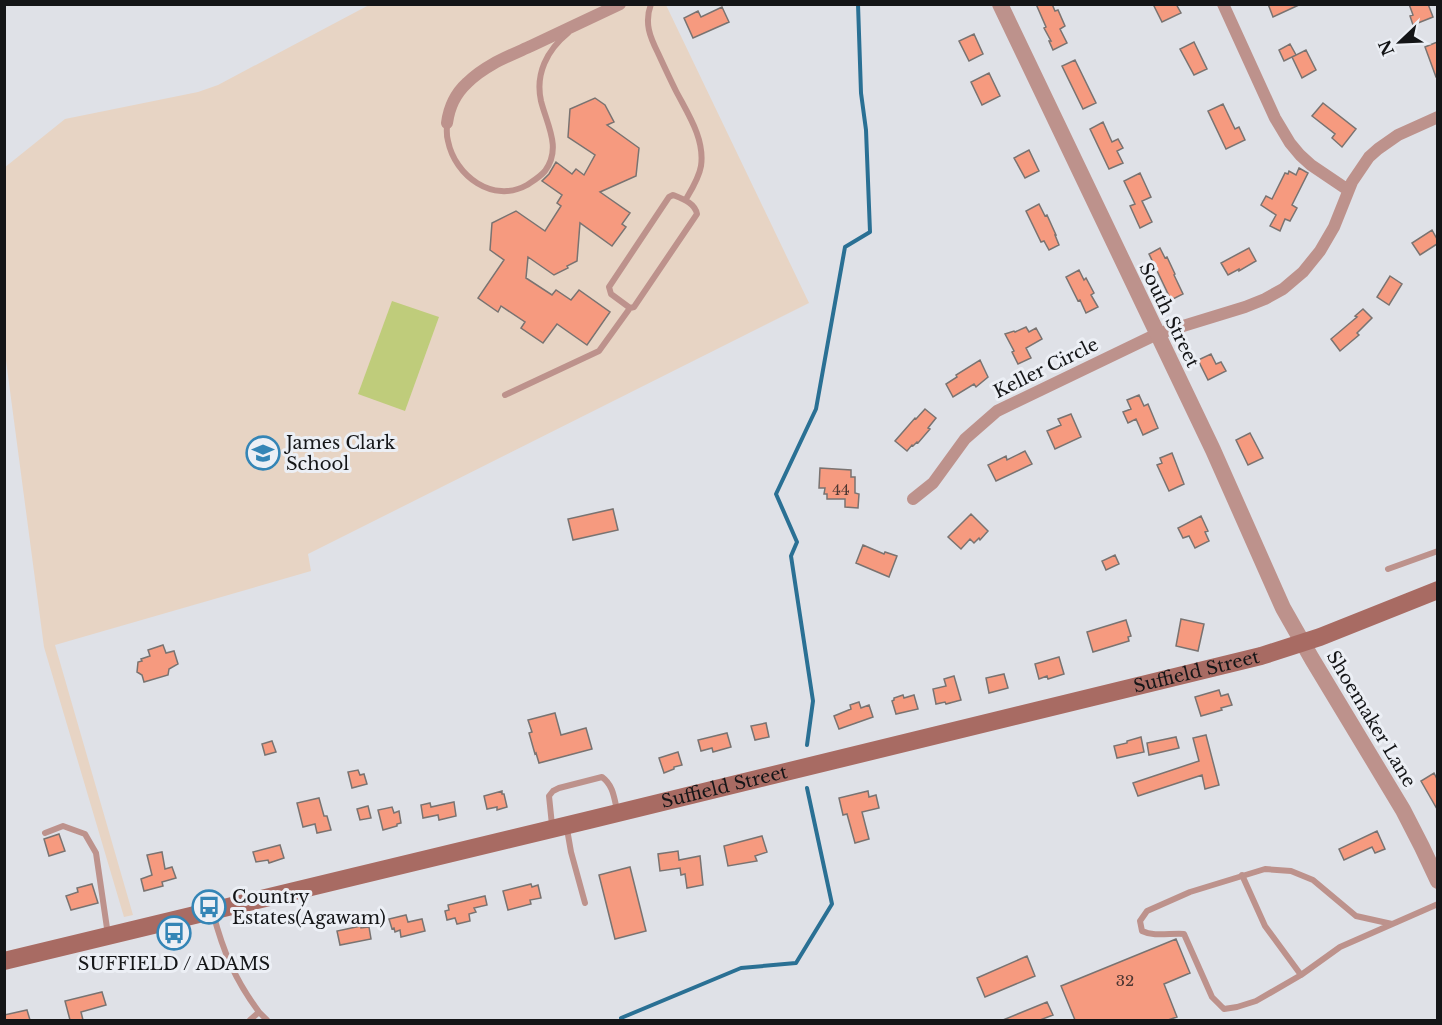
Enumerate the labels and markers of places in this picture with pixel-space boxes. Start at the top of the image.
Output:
place label: James Clark School [284,432,395,475]
school or university icon: James Clark School [245,435,281,471]
place label: Country Estates(Agawam) [232,886,386,929]
bus stop icon: Country Estates(Agawam) [191,889,227,925]
bus stop icon: SUFFIELD / ADAMS [156,915,192,951]
place label: SUFFIELD / ADAMS [78,953,270,975]

